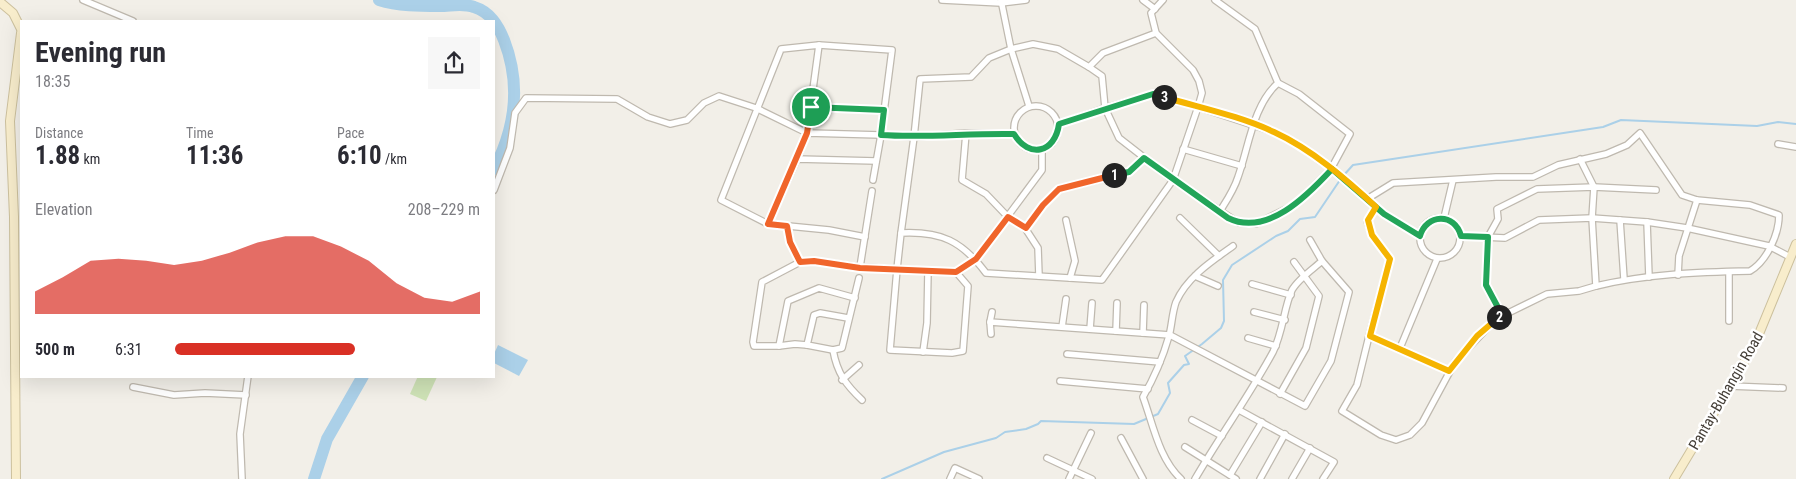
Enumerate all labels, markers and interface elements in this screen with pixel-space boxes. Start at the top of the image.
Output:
text: Evening run [35,36,166,69]
button: share [428,37,480,89]
text: 18:35 [35,72,70,91]
pin: 3 [1152,84,1176,110]
pin [790,86,832,128]
text: 3 [1161,89,1168,105]
icon: arrive [797,93,825,121]
text: Distance [35,125,83,141]
text: Time [186,125,214,141]
text: Pace [337,125,364,141]
text: 1.88 [35,141,80,170]
text: 11:36 [186,141,243,170]
text: 6:10 [337,141,382,170]
text: km [80,151,100,167]
text: /km [382,151,407,167]
pin: 1 [1102,162,1126,188]
text: 1 [1111,167,1118,183]
text: Elevation [35,200,93,219]
text: 208–229 m [408,200,480,219]
pin: 2 [1486,304,1512,330]
text: 2 [1496,309,1503,325]
street label: Pantay-Buhangin Road [1685,329,1767,453]
text: 500 m [35,340,75,359]
text: 6:31 [115,340,142,359]

